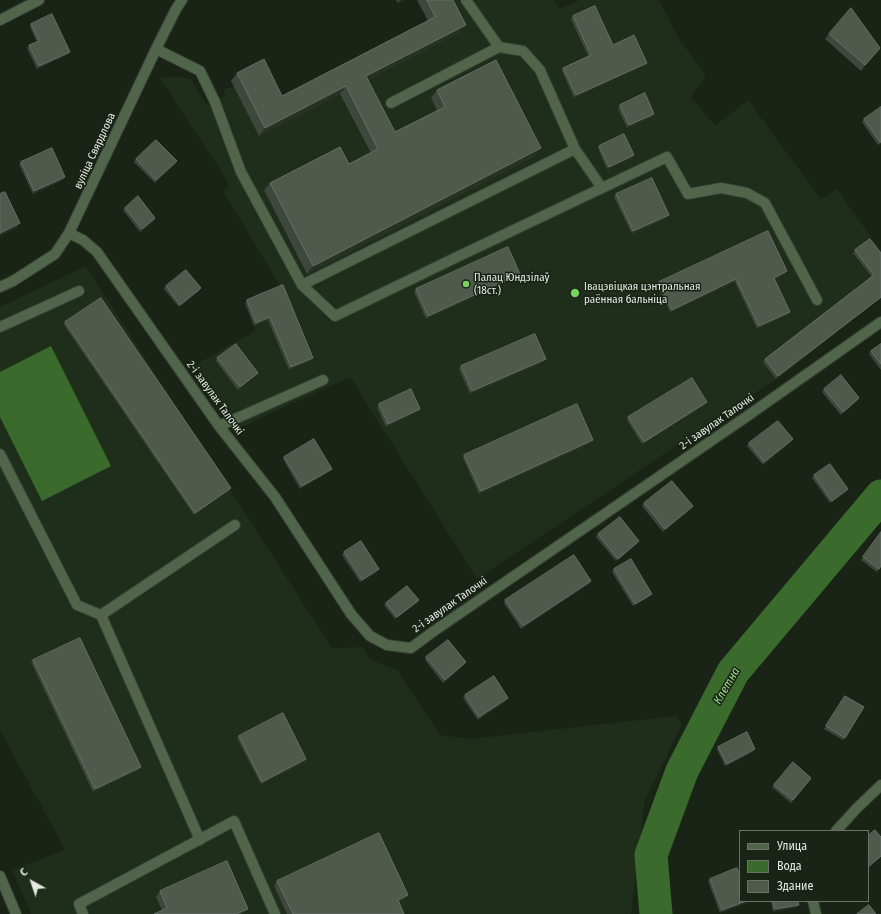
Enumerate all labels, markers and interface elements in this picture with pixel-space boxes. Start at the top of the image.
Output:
street label: вуліца Свярдлова [72,111,118,191]
place label: Палац Юндзілаў (18ст.) [474,271,549,297]
marker: Палац Юндзілаў (18ст.) [461,279,471,289]
place label: Івацэвіцкая цэнтральная раённая бальніца [584,280,700,306]
marker: Івацэвіцкая цэнтральная раённая бальніца [569,287,581,299]
street label: 2-і завулак Талочкі [184,358,246,438]
street label: 2-і завулак Талочкі [677,391,757,453]
street label: 2-і завулак Талочкі [410,574,490,636]
water label: Клетна [711,665,743,707]
legend [739,830,869,902]
text: Улица [777,839,807,853]
text: Вода [777,859,802,873]
north arrow [12,862,52,902]
text: С [18,866,30,879]
text: Здание [777,879,813,893]

